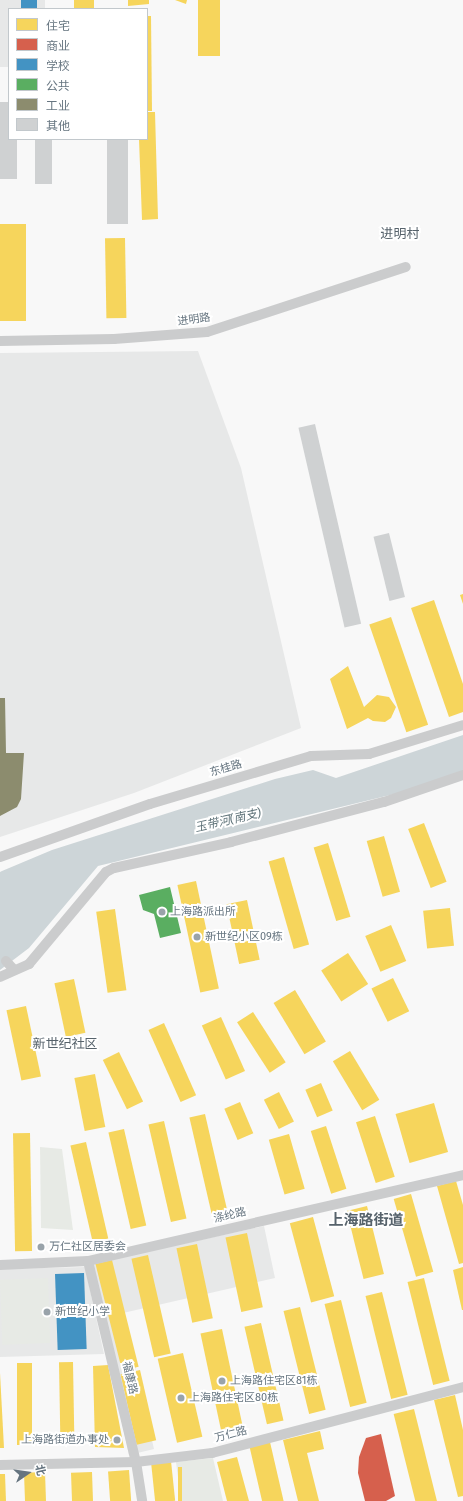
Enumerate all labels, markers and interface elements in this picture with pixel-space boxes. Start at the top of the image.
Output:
legend [8,8,148,140]
text: 住宅 [46,19,70,33]
text: 商业 [46,39,70,53]
text: 学校 [46,59,70,73]
text: 公共 [46,79,70,93]
text: 工业 [46,99,70,113]
text: 其他 [46,119,70,133]
district label: 进明村 [381,226,419,242]
street label: 进明路 [177,311,211,329]
street label: 东桂路 [208,758,244,780]
water label: 玉带河(南支) [193,806,263,836]
place label: 上海路派出所 [170,905,236,919]
marker: 上海路派出所 [157,907,167,917]
place label: 新世纪小区09栋 [205,930,283,944]
marker: 新世纪小区09栋 [192,932,202,942]
district label: 新世纪社区 [33,1036,97,1052]
street label: 涤纶路 [212,1206,248,1226]
district label: 上海路街道 [329,1212,403,1230]
place label: 万仁社区居委会 [49,1240,126,1254]
marker: 万仁社区居委会 [36,1242,46,1252]
place label: 新世纪小学 [55,1305,110,1319]
marker: 新世纪小学 [42,1307,52,1317]
street label: 福康路 [119,1360,139,1396]
place label: 上海路住宅区81栋 [230,1374,317,1388]
marker: 上海路住宅区81栋 [217,1376,227,1386]
place label: 上海路住宅区80栋 [189,1391,278,1405]
marker: 上海路住宅区80栋 [176,1393,186,1403]
street label: 万仁路 [213,1424,249,1446]
place label: 上海路街道办事处 [21,1433,109,1447]
marker: 上海路街道办事处 [112,1435,122,1445]
north arrow [8,1453,48,1493]
text: 北 [33,1463,48,1477]

